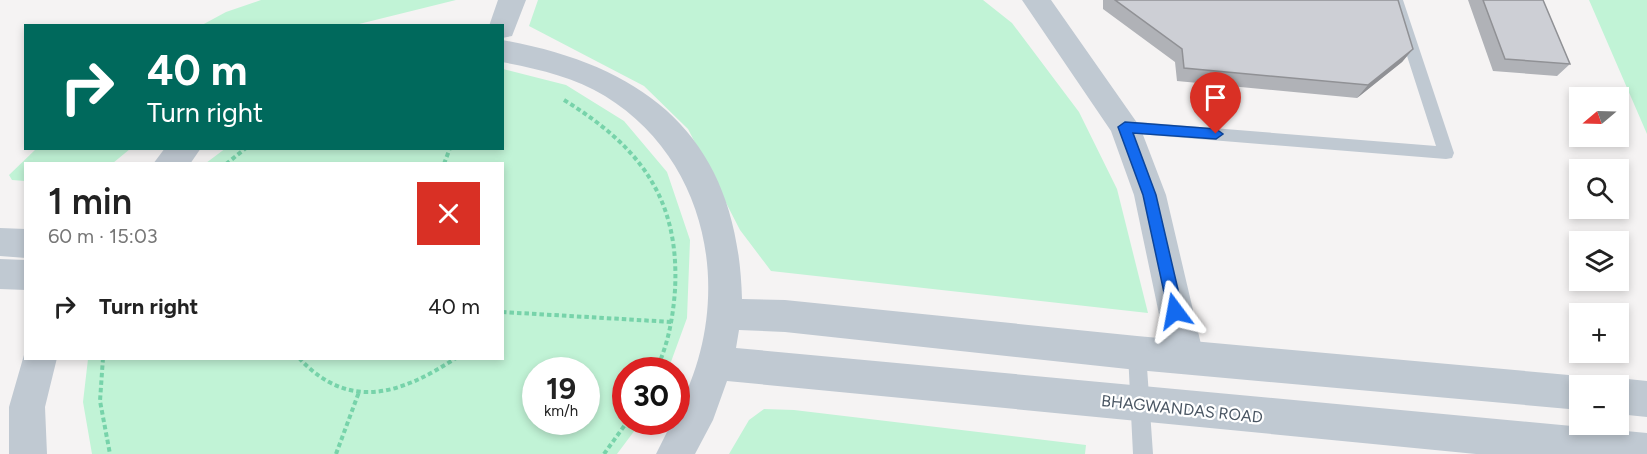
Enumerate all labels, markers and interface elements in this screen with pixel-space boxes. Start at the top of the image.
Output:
text: 40 m [147,45,247,96]
icon: right [48,48,126,126]
pin [1190,72,1241,134]
icon: arrive [1199,81,1232,114]
north arrow [1569,87,1629,147]
map controls [1569,87,1629,435]
text: Turn right [147,96,263,129]
button: search [1569,159,1629,219]
text: 1 min [48,180,132,223]
button: close [417,182,480,245]
text: 60 m · 15:03 [48,224,158,248]
button: layers [1569,231,1629,291]
position arrow [1143,279,1207,343]
icon: right [48,290,81,323]
text: Turn right [99,293,198,320]
text: 40 m [428,293,480,320]
button: + [1569,303,1629,363]
speed limit sign: 30 [612,357,690,435]
text: 19 [546,370,576,407]
button: − [1569,375,1629,435]
street label: BHAGWANDAS ROAD [1100,391,1264,427]
text: km/h [544,402,578,420]

